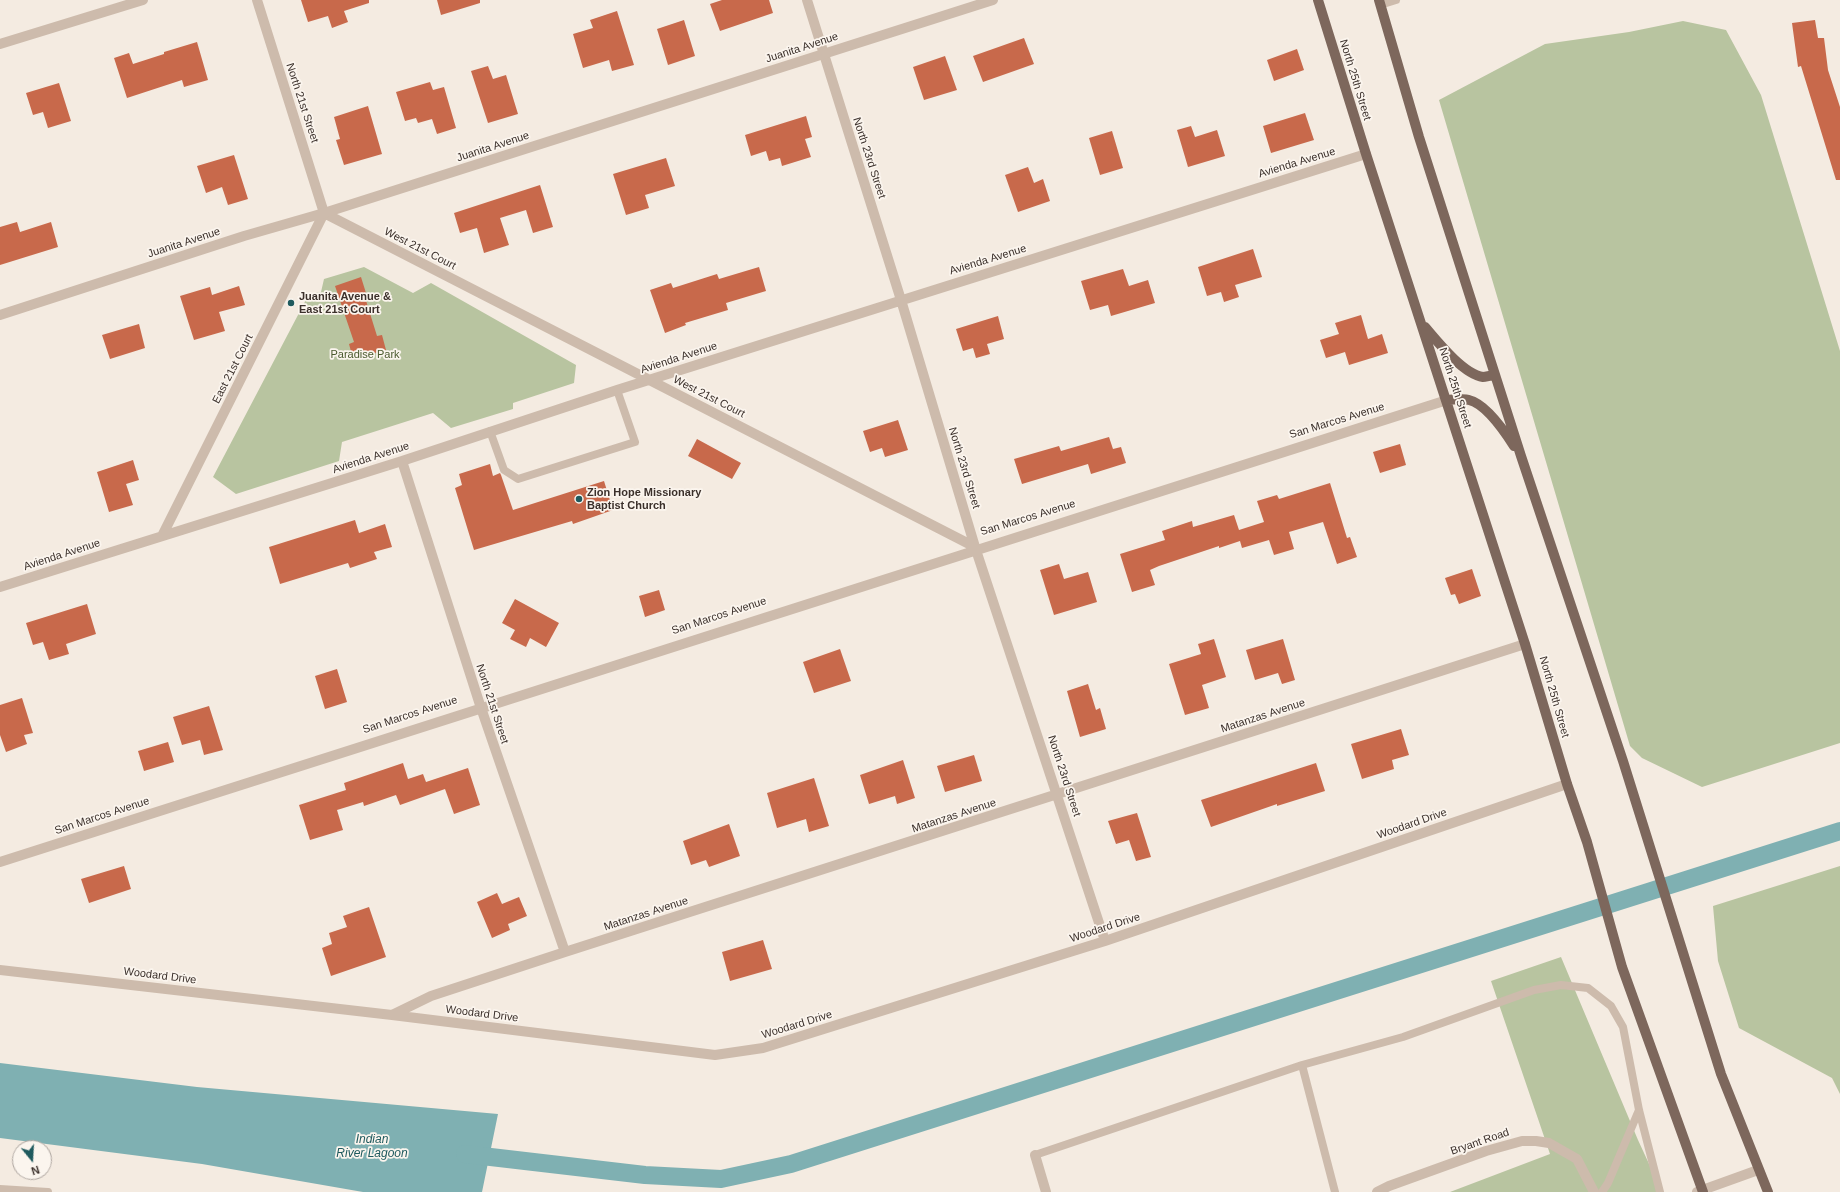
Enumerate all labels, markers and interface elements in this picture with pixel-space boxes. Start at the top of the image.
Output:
street label: Juanita Avenue [764,30,840,66]
street label: North 25th Street [1336,38,1374,122]
street label: North 21st Street [283,61,321,145]
street label: North 23rd Street [850,116,888,200]
street label: Juanita Avenue [455,129,531,165]
street label: Avienda Avenue [1257,145,1337,181]
street label: Juanita Avenue [146,225,222,261]
street label: West 21st Court [382,225,458,273]
street label: Avienda Avenue [948,242,1028,278]
place label: Juanita Avenue & East 21st Court [299,290,391,316]
marker: Juanita Avenue & East 21st Court [286,298,296,308]
street label: East 21st Court [210,332,256,406]
street label: Avienda Avenue [639,339,719,377]
street label: North 25th Street [1436,346,1474,430]
park label: Paradise Park [330,348,400,362]
street label: West 21st Court [671,373,747,421]
street label: San Marcos Avenue [1288,400,1386,442]
street label: North 23rd Street [945,426,983,510]
street label: Avienda Avenue [331,439,411,477]
place label: Zion Hope Missionary Baptist Church [587,486,701,512]
marker: Zion Hope Missionary Baptist Church [574,494,584,504]
street label: San Marcos Avenue [979,497,1077,539]
street label: Avienda Avenue [22,536,102,574]
street label: San Marcos Avenue [670,594,768,638]
street label: North 25th Street [1536,655,1572,739]
street label: North 21st Street [473,662,511,746]
street label: San Marcos Avenue [361,693,459,737]
street label: Matanzas Avenue [1219,696,1307,736]
street label: North 23rd Street [1045,734,1083,818]
street label: San Marcos Avenue [53,794,151,838]
street label: Matanzas Avenue [910,796,998,836]
street label: Woodard Drive [1375,806,1449,842]
street label: Matanzas Avenue [602,894,690,934]
street label: Woodard Drive [1068,910,1142,946]
street label: Woodard Drive [123,965,197,987]
street label: Woodard Drive [445,1003,519,1025]
street label: Woodard Drive [760,1008,834,1042]
street label: Bryant Road [1449,1126,1511,1158]
water label: Indian River Lagoon [336,1133,408,1161]
north arrow [12,1140,52,1180]
text: N [30,1164,41,1177]

